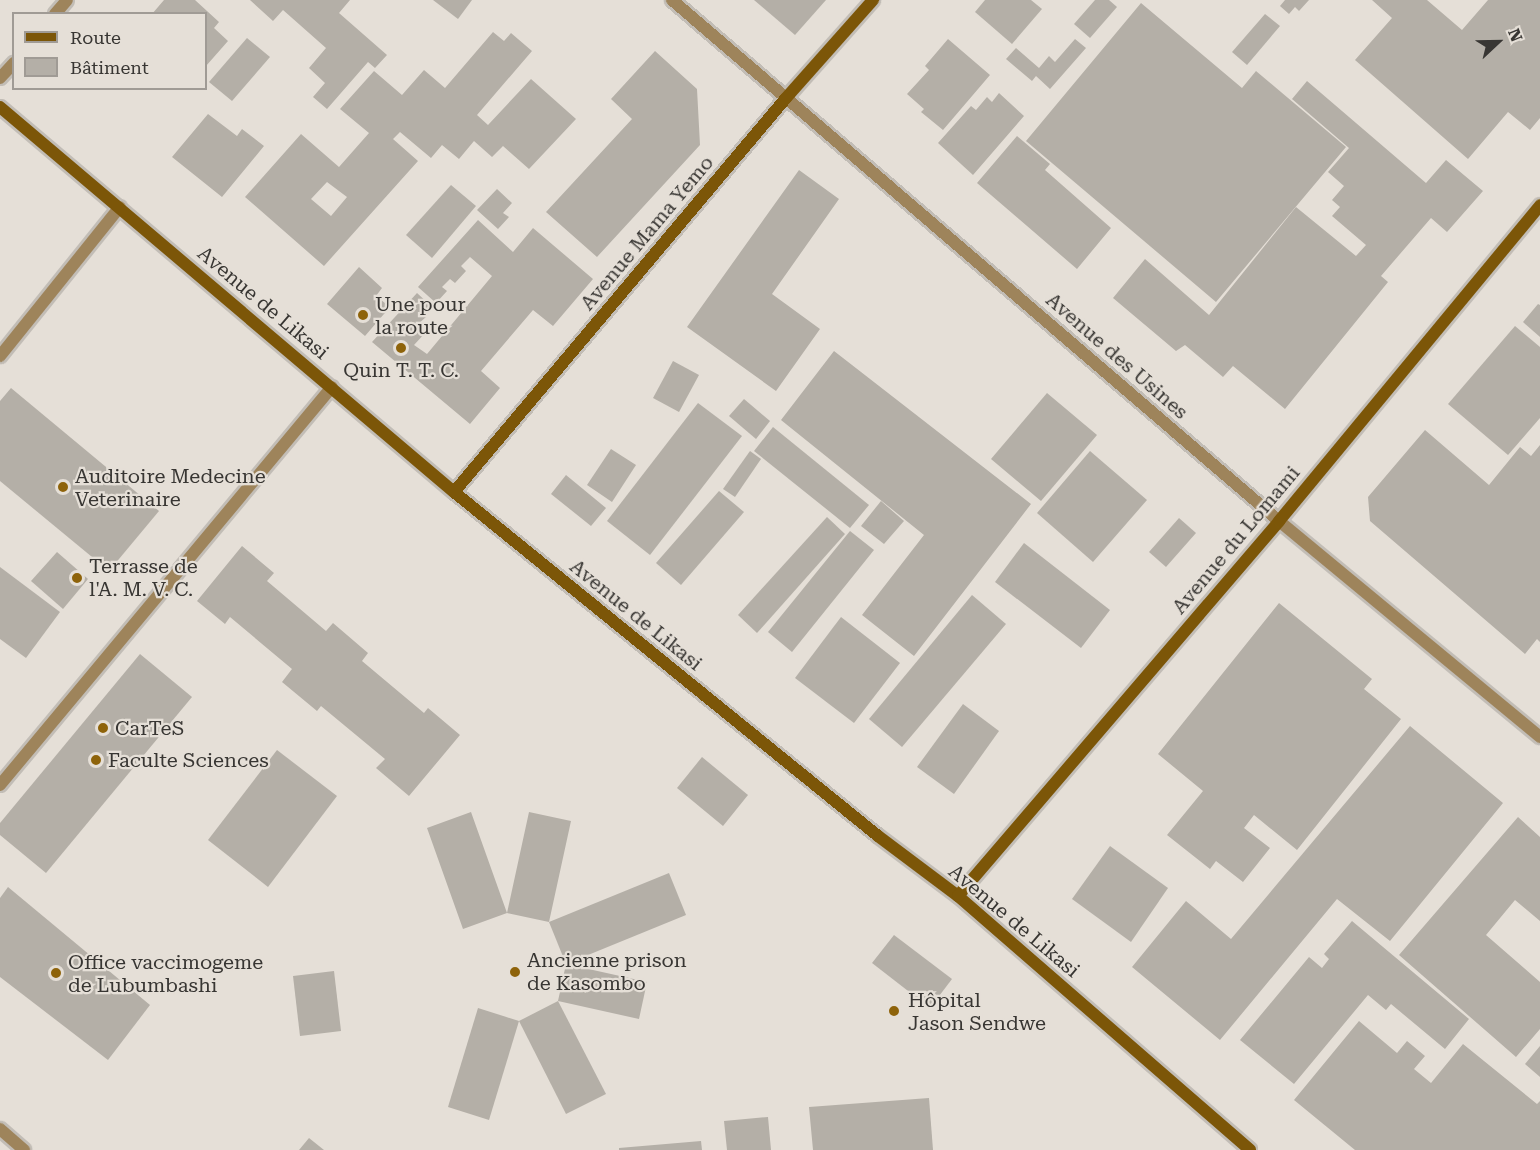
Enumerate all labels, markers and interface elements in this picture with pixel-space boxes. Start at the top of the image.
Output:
legend [12,12,207,90]
north arrow [1468,12,1528,72]
text: N [1504,26,1526,44]
text: Route [70,27,121,48]
text: Bâtiment [70,57,149,78]
street label: Avenue Mama Yemo [575,151,719,315]
street label: Avenue de Likasi [193,241,333,365]
street label: Avenue des Usines [1041,288,1193,424]
place label: Une pour la route [375,292,466,339]
marker: Une pour la route [356,308,370,322]
marker: Quin T. T. C. [394,341,408,355]
place label: Quin T. T. C. [343,358,459,382]
street label: Avenue du Lomami [1167,461,1305,619]
place label: Auditoire Medecine Veterinaire [75,464,266,511]
marker: Auditoire Medecine Veterinaire [56,480,70,494]
place label: Terrasse de l'A. M. V. C. [89,554,198,601]
street label: Avenue de Likasi [565,554,707,676]
marker: Terrasse de l'A. M. V. C. [70,571,84,585]
place label: CarTeS [115,716,184,740]
marker: CarTeS [96,721,110,735]
place label: Faculte Sciences [108,748,269,772]
marker: Faculte Sciences [89,753,103,767]
street label: Avenue de Likasi [944,859,1084,983]
place label: Ancienne prison de Kasombo [527,948,687,995]
place label: Office vaccimogeme de Lubumbashi [68,950,263,997]
marker: Ancienne prison de Kasombo [508,965,522,979]
marker: Office vaccimogeme de Lubumbashi [49,966,63,980]
place label: Hôpital Jason Sendwe [908,988,1046,1035]
marker: Hôpital Jason Sendwe [885,1002,903,1020]

